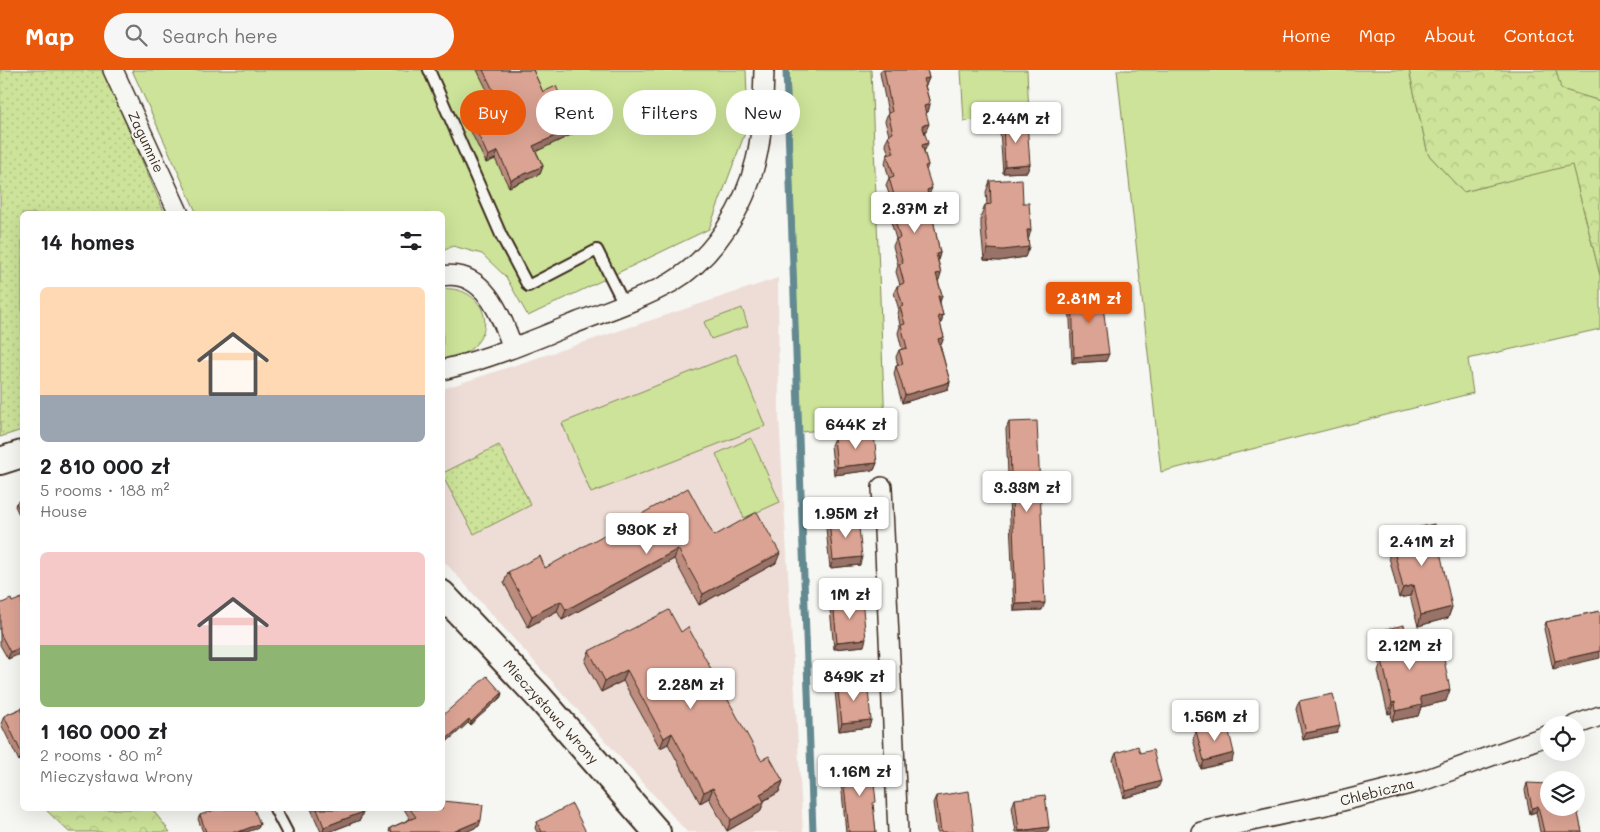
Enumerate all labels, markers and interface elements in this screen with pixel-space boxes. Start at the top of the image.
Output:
search box [104,13,454,58]
text: Map [25,20,74,51]
icon: search [122,21,150,49]
text: Search here [162,23,278,48]
text: Home [1282,23,1331,47]
text: Map [1359,23,1395,47]
text: About [1423,23,1476,47]
text: Contact [1504,23,1575,47]
chip: Buy [460,90,526,135]
chip: Rent [536,90,613,135]
chip: Filters [623,90,716,135]
chip: New [726,90,800,135]
pin: 2.44M zł [964,102,1068,144]
text: 2.44M zł [982,107,1050,128]
street label: Zagumnie [124,108,169,176]
pin: 2.37M zł [863,191,967,234]
text: 2.37M zł [882,197,948,218]
icon: filters [397,227,425,255]
text: 14 homes [40,228,135,255]
pin: 2.81M zł [1037,282,1141,324]
text: 2.81M zł [1057,287,1121,308]
icon: home [188,319,278,409]
pin: 644K zł [810,408,902,450]
text: 644K zł [825,413,887,434]
text: 2 810 000 zł [40,452,170,479]
pin: 3.33M zł [975,470,1079,513]
text: 3.33M zł [993,476,1061,497]
text: 5 rooms · 188 m² [40,479,170,500]
pin: 1.95M zł [794,496,898,539]
text: House [40,500,87,521]
text: 1.95M zł [814,502,878,523]
pin: 930K zł [601,512,693,555]
text: 930K zł [617,518,677,539]
pin: 2.41M zł [1370,524,1474,567]
text: 2.41M zł [1390,530,1454,551]
pin: 1M zł [815,578,885,620]
text: 1M zł [830,583,870,604]
icon: home [188,584,278,674]
pin: 2.12M zł [1358,628,1462,671]
text: 2.12M zł [1378,634,1442,655]
street label: Mieczysława Wrony [499,655,603,768]
pin: 849K zł [808,660,900,702]
text: 849K zł [824,665,884,686]
pin: 2.28M zł [639,668,743,710]
text: 2.28M zł [658,673,724,694]
pin: 1.56M zł [1163,700,1267,742]
text: 1.56M zł [1183,705,1247,726]
map controls [1540,716,1585,816]
button: locate [1540,716,1585,761]
text: 1 160 000 zł [40,717,167,744]
text: 2 rooms · 80 m² [40,744,162,765]
pin: 1.16M zł [808,754,912,797]
text: 1.16M zł [829,760,891,781]
text: Mieczysława Wrony [40,765,193,786]
button: layers [1540,771,1585,816]
street label: Chlebiczna [1338,773,1416,810]

